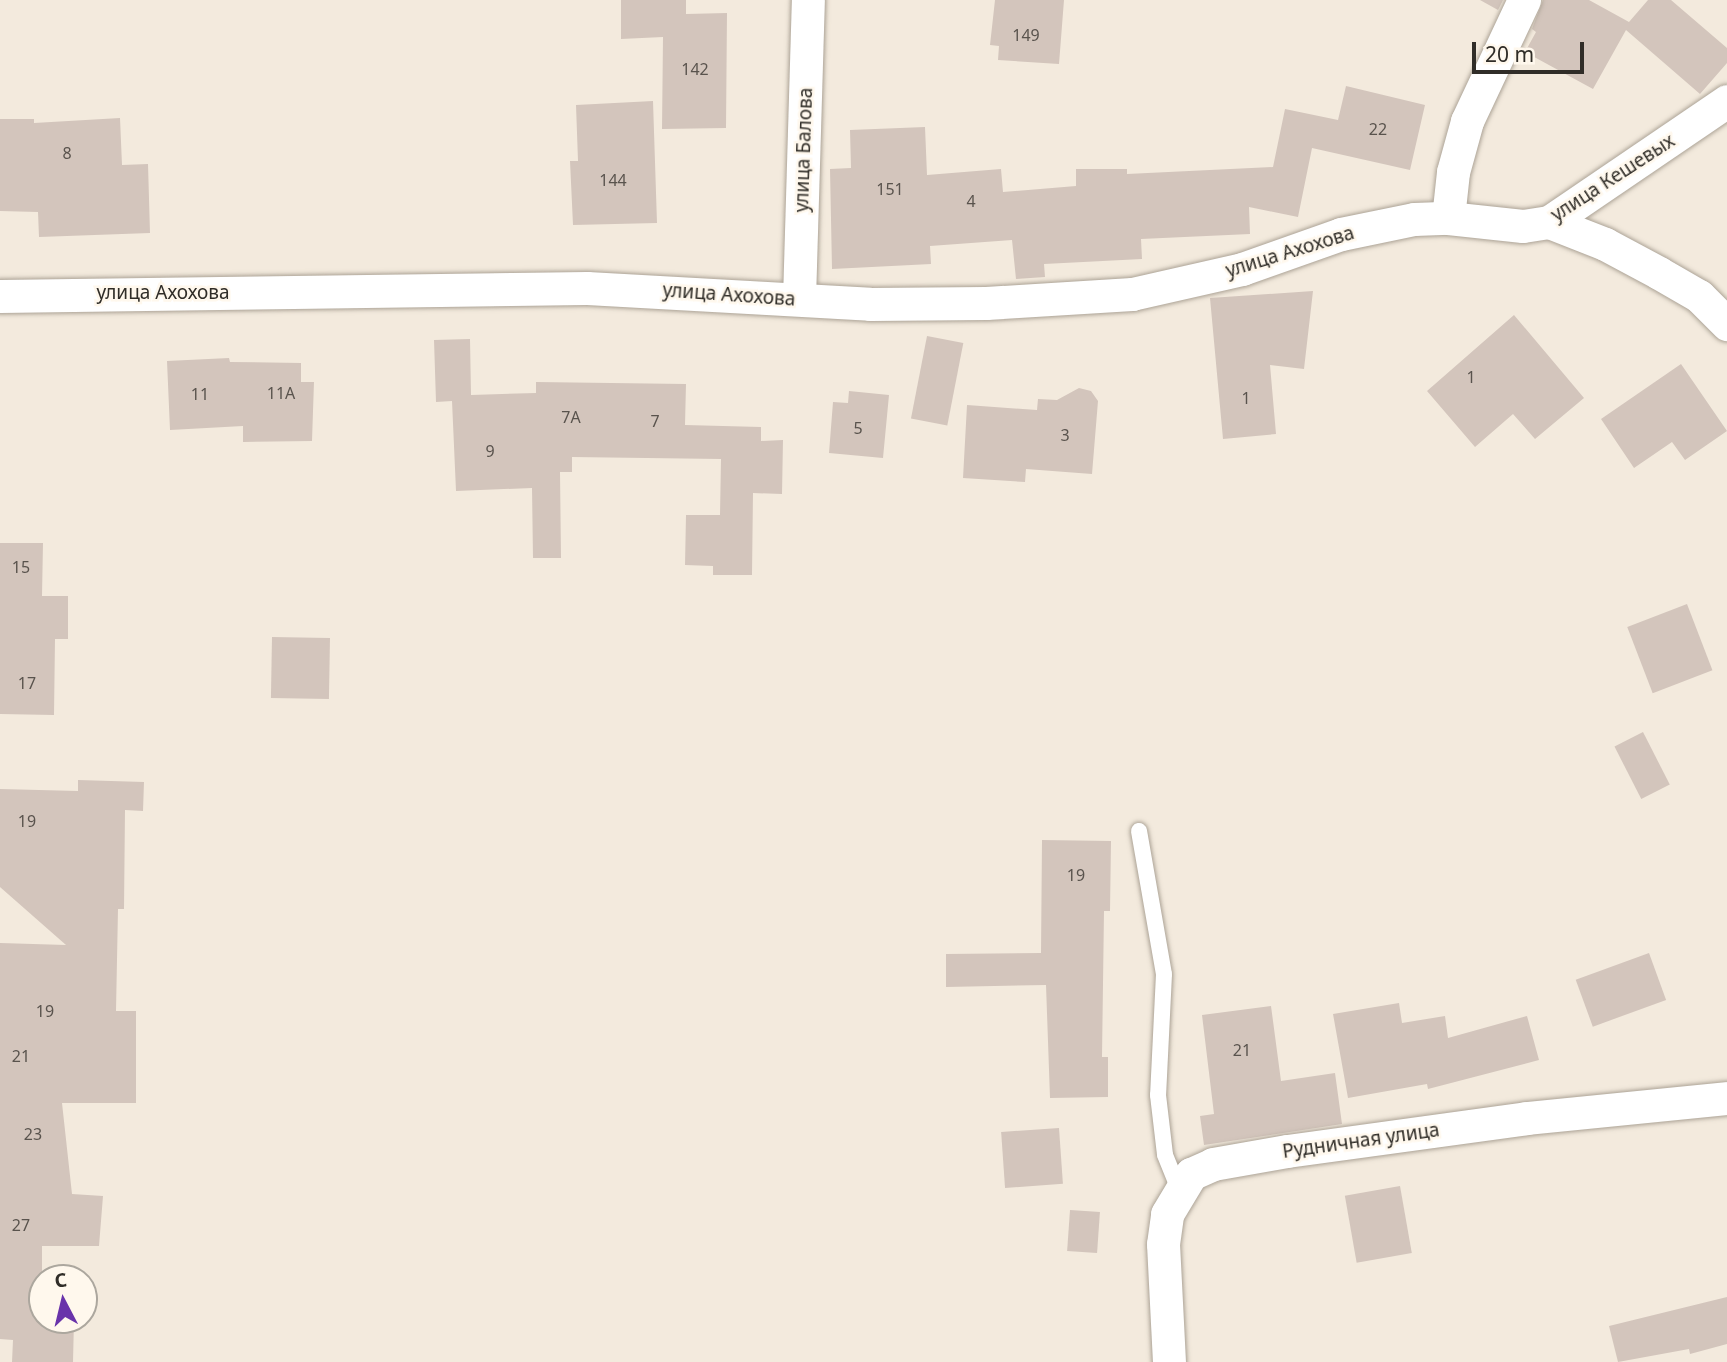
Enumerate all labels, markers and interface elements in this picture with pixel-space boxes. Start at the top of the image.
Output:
house number: 149 [1012,25,1040,45]
scale bar [1475,28,1587,72]
text: 20 m [1485,40,1534,68]
house number: 142 [681,59,709,79]
street label: улица Балова [790,87,818,213]
house number: 22 [1369,119,1387,139]
street label: улица Кешевых [1547,129,1679,227]
house number: 8 [62,143,72,163]
house number: 144 [599,170,627,190]
house number: 151 [876,179,904,199]
house number: 4 [966,191,976,211]
street label: улица Ахохова [1223,222,1357,282]
street label: улица Ахохова [662,279,796,311]
street label: улица Ахохова [96,282,230,304]
house number: 1 [1466,367,1476,387]
house number: 11А [267,383,295,403]
house number: 11 [191,384,209,404]
house number: 1 [1241,388,1251,408]
house number: 7А [561,407,581,427]
house number: 7 [650,411,660,431]
house number: 5 [853,418,863,438]
house number: 3 [1060,425,1070,445]
house number: 9 [485,441,495,461]
house number: 15 [12,557,30,577]
house number: 17 [18,673,36,693]
house number: 19 [18,811,36,831]
house number: 19 [1067,865,1085,885]
house number: 19 [36,1001,54,1021]
house number: 21 [1233,1040,1251,1060]
house number: 21 [12,1046,30,1066]
street label: Рудничная улица [1281,1119,1441,1163]
house number: 23 [24,1124,42,1144]
house number: 27 [12,1215,30,1235]
north arrow [28,1264,98,1334]
text: С [53,1266,68,1294]

